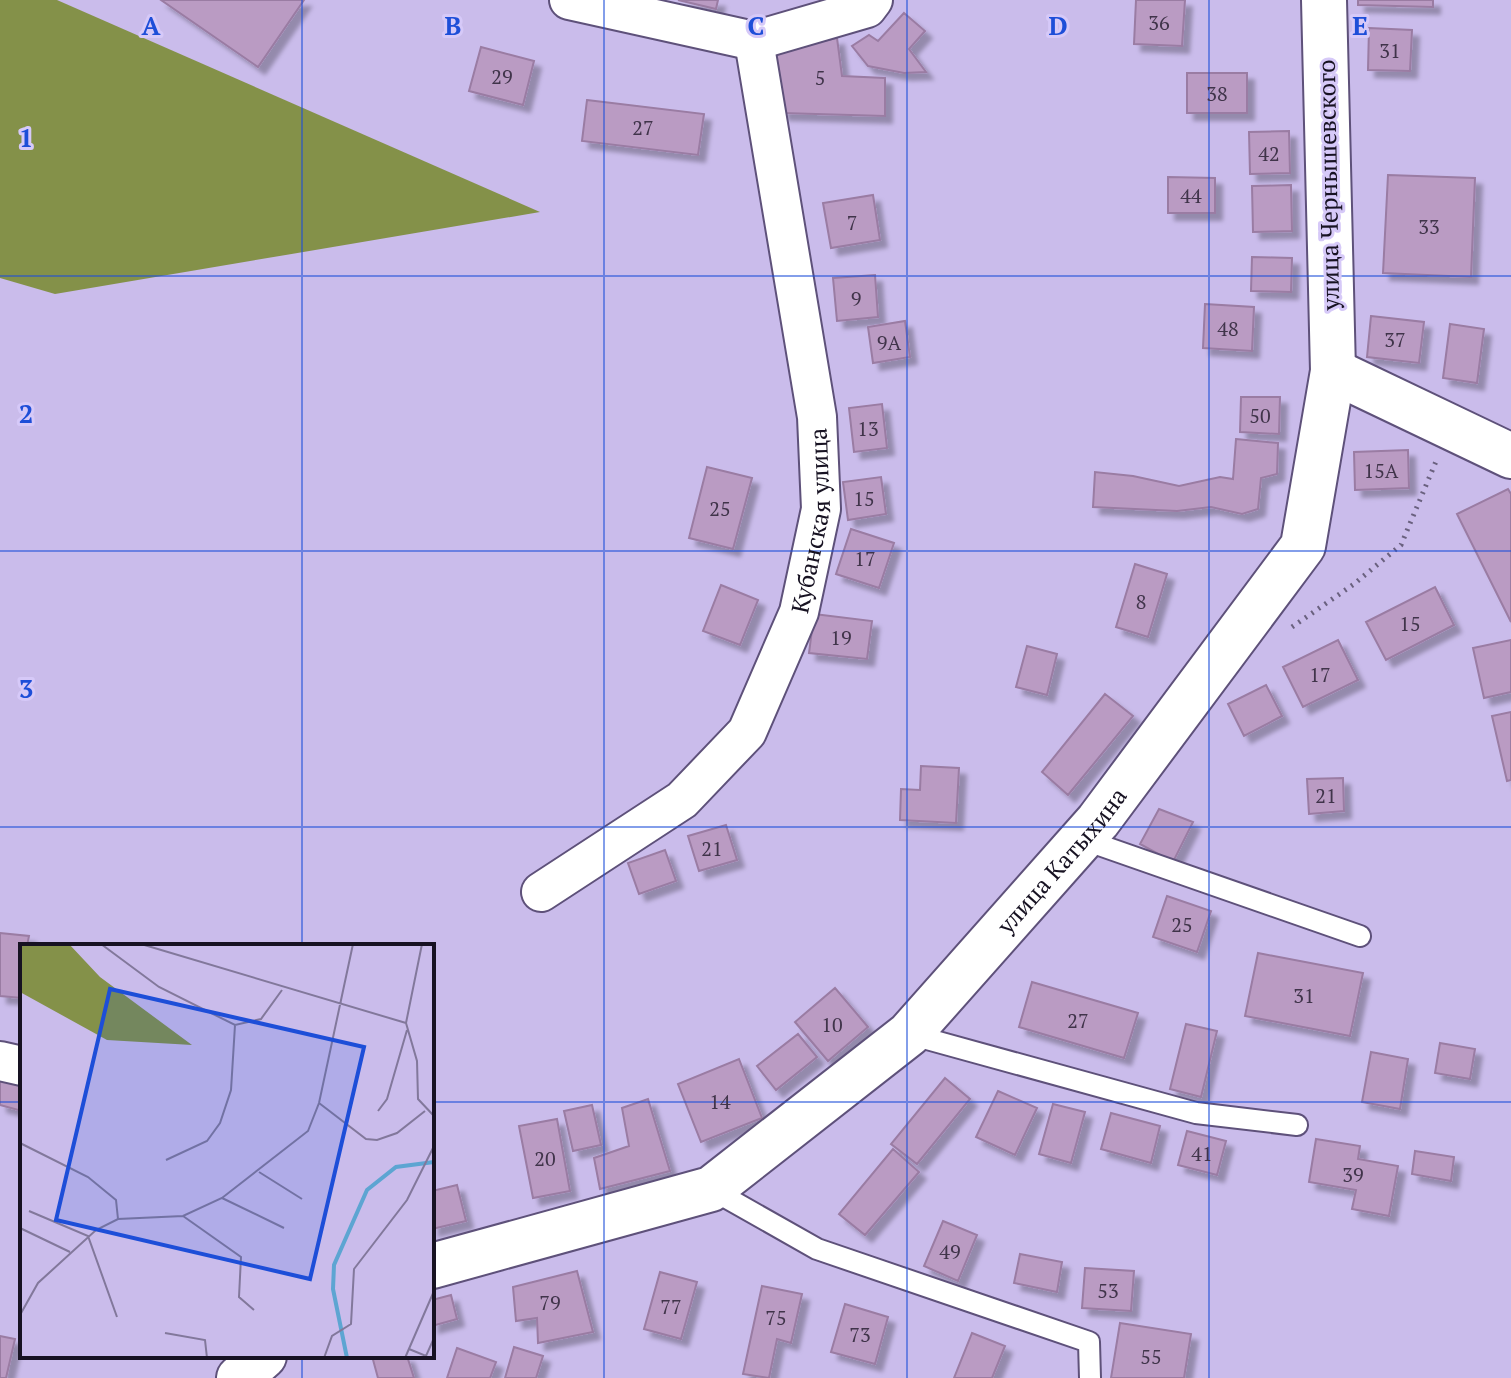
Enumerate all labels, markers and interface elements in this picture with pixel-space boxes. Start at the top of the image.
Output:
text: A [142,8,161,42]
text: B [445,8,461,42]
text: C [748,8,764,42]
text: D [1048,8,1068,42]
text: E [1352,8,1368,42]
house number: 36 [1148,9,1170,36]
house number: 31 [1379,37,1401,64]
street label: улица Чернышевского [1310,59,1346,312]
house number: 29 [491,63,513,90]
house number: 5 [815,64,825,91]
house number: 38 [1206,80,1228,107]
house number: 27 [632,114,654,141]
text: 1 [19,120,33,154]
house number: 42 [1258,140,1280,167]
house number: 44 [1180,182,1202,209]
house number: 7 [847,209,857,236]
house number: 33 [1418,213,1440,240]
house number: 9 [851,285,861,312]
house number: 48 [1217,315,1239,342]
house number: 37 [1384,326,1406,353]
house number: 9А [877,329,901,356]
text: 2 [19,396,33,430]
house number: 50 [1249,402,1271,429]
house number: 13 [857,415,879,442]
street label: Кубанская улица [783,427,837,616]
house number: 15А [1364,457,1399,484]
house number: 15 [853,485,875,512]
house number: 25 [709,495,731,522]
house number: 17 [854,545,876,572]
house number: 8 [1136,588,1146,615]
house number: 15 [1399,610,1421,637]
house number: 19 [830,624,852,651]
house number: 17 [1309,661,1331,688]
text: 3 [19,671,33,705]
street label: улица Катыхина [989,781,1134,941]
house number: 21 [1315,782,1337,809]
house number: 21 [701,835,723,862]
house number: 25 [1171,911,1193,938]
inset map [20,944,434,1358]
house number: 31 [1293,982,1315,1009]
house number: 27 [1067,1007,1089,1034]
house number: 10 [821,1011,843,1038]
house number: 14 [709,1088,731,1115]
house number: 41 [1191,1140,1213,1167]
house number: 20 [534,1145,556,1172]
house number: 39 [1342,1161,1364,1188]
house number: 49 [939,1238,961,1265]
house number: 53 [1097,1277,1119,1304]
house number: 79 [539,1289,561,1316]
house number: 77 [660,1293,682,1320]
house number: 75 [765,1304,787,1331]
house number: 73 [849,1321,871,1348]
house number: 55 [1140,1343,1162,1370]

